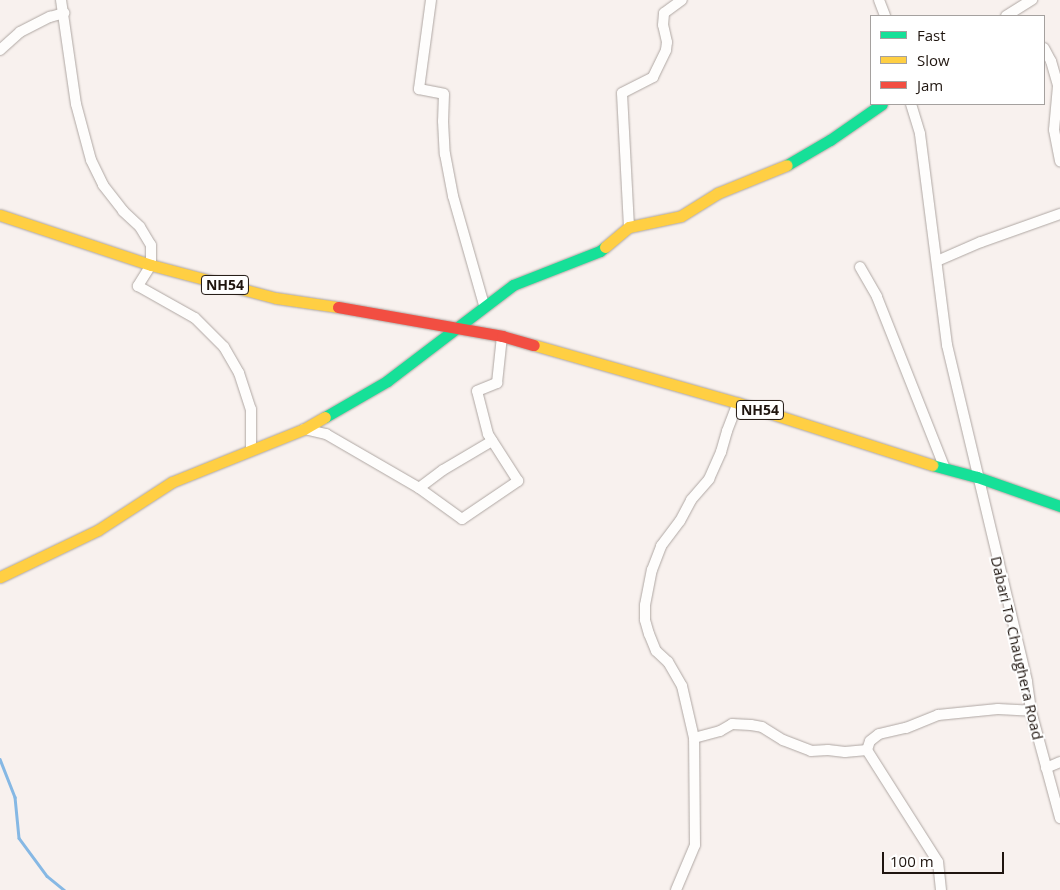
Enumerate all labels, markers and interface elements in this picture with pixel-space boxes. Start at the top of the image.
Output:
legend [870,15,1045,105]
text: Fast [917,25,946,45]
text: Slow [917,50,950,70]
text: Jam [917,75,943,95]
road number: NH54 [200,274,250,296]
road number: NH54 [735,398,785,422]
street label: Dabari To Chaughera Road [987,554,1047,742]
scale bar [885,842,1008,874]
text: 100 m [890,851,934,871]

